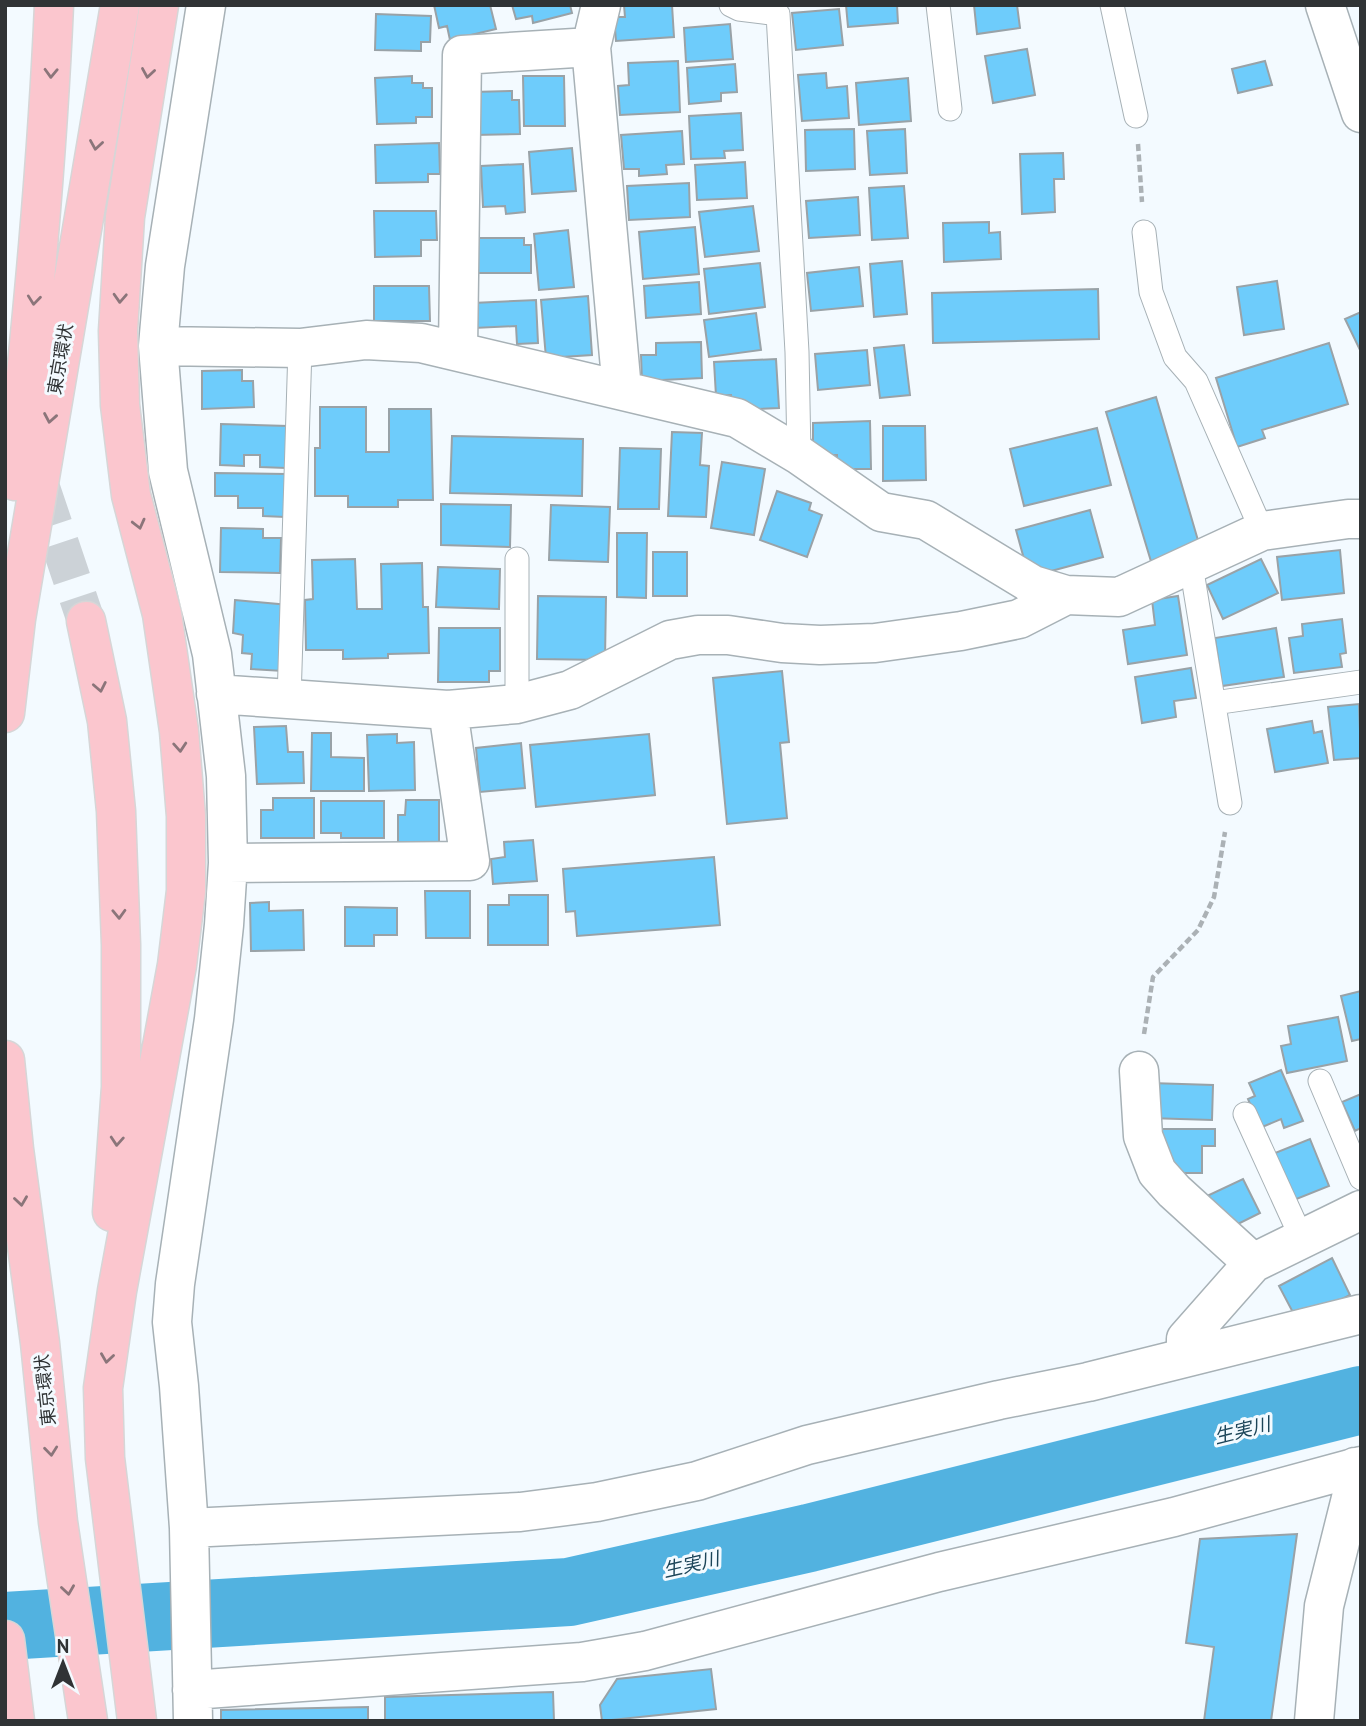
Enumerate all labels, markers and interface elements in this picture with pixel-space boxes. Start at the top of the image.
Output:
one-way arrow [141,67,156,79]
one-way arrow [44,68,59,79]
one-way arrow [89,139,104,151]
one-way arrow [113,293,128,304]
one-way arrow [27,294,42,306]
street label: 東京環状 [42,322,78,396]
one-way arrow [43,412,58,424]
one-way arrow [131,518,145,530]
one-way arrow [91,681,106,693]
one-way arrow [172,742,187,753]
one-way arrow [112,909,127,920]
one-way arrow [110,1136,125,1147]
one-way arrow [13,1195,28,1206]
one-way arrow [100,1352,115,1364]
street label: 東京環状 [30,1353,60,1427]
water label: 生実川 [1211,1411,1274,1449]
one-way arrow [43,1446,58,1457]
water label: 生実川 [661,1545,723,1582]
one-way arrow [61,1584,76,1596]
north arrow [28,1628,98,1698]
text: N [57,1634,69,1658]

